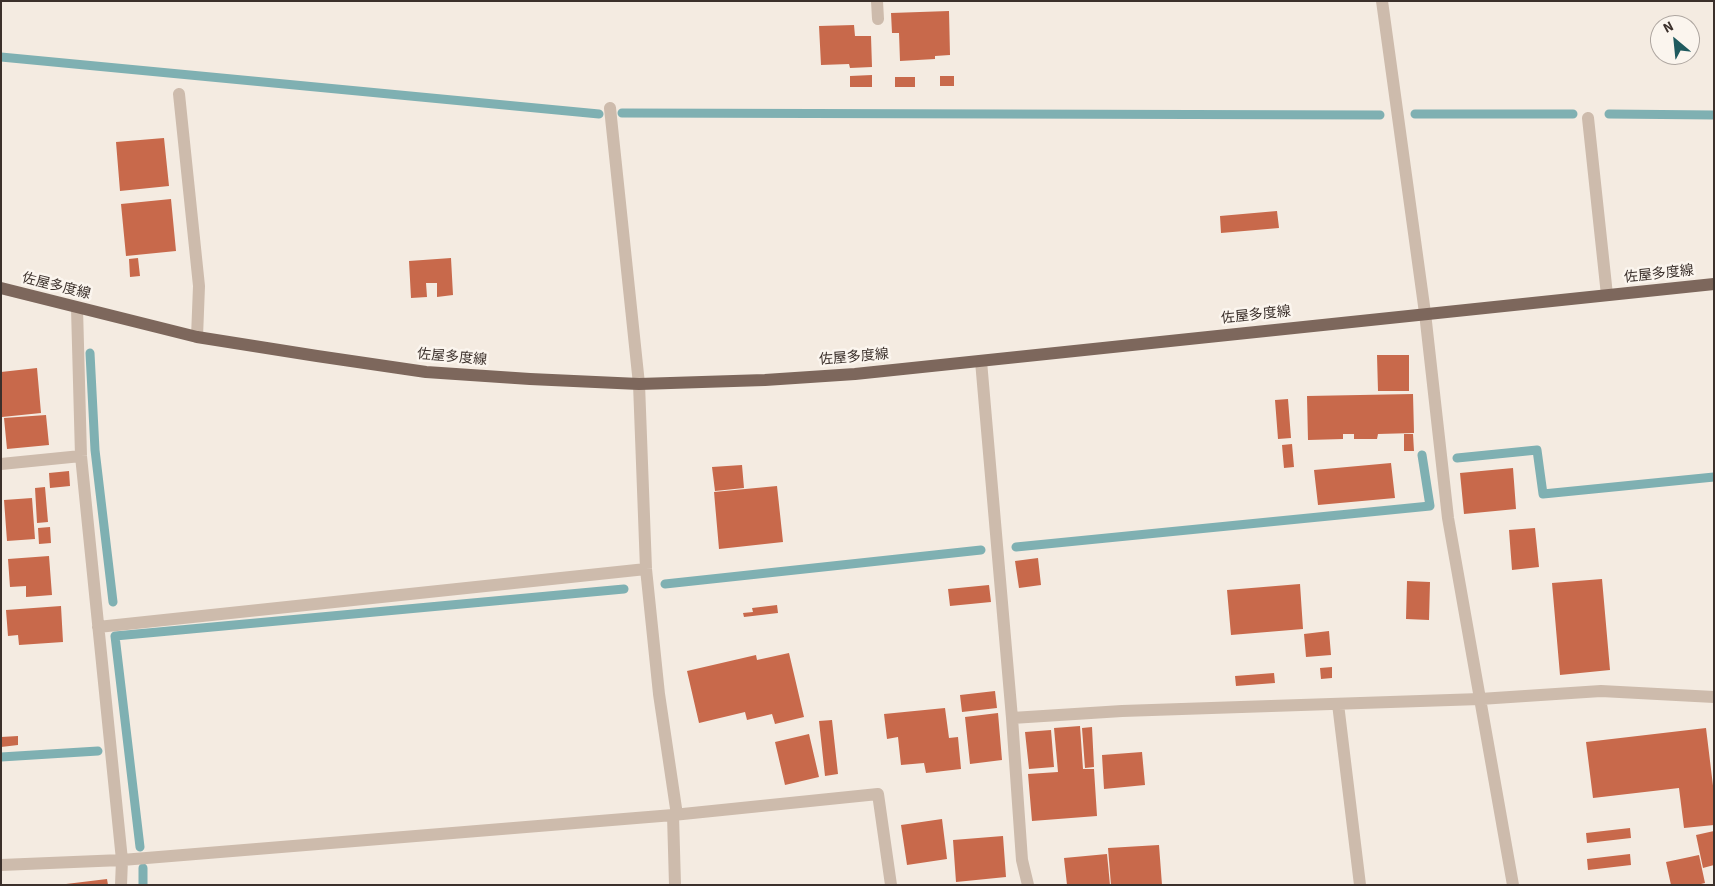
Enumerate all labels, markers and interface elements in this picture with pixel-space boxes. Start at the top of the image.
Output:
north arrow [1650,15,1700,65]
text: N [1660,17,1677,39]
street label: 佐屋多度線 [1623,263,1695,287]
street label: 佐屋多度線 [20,270,92,304]
street label: 佐屋多度線 [1220,304,1292,328]
street label: 佐屋多度線 [416,347,488,369]
street label: 佐屋多度線 [818,347,890,369]

